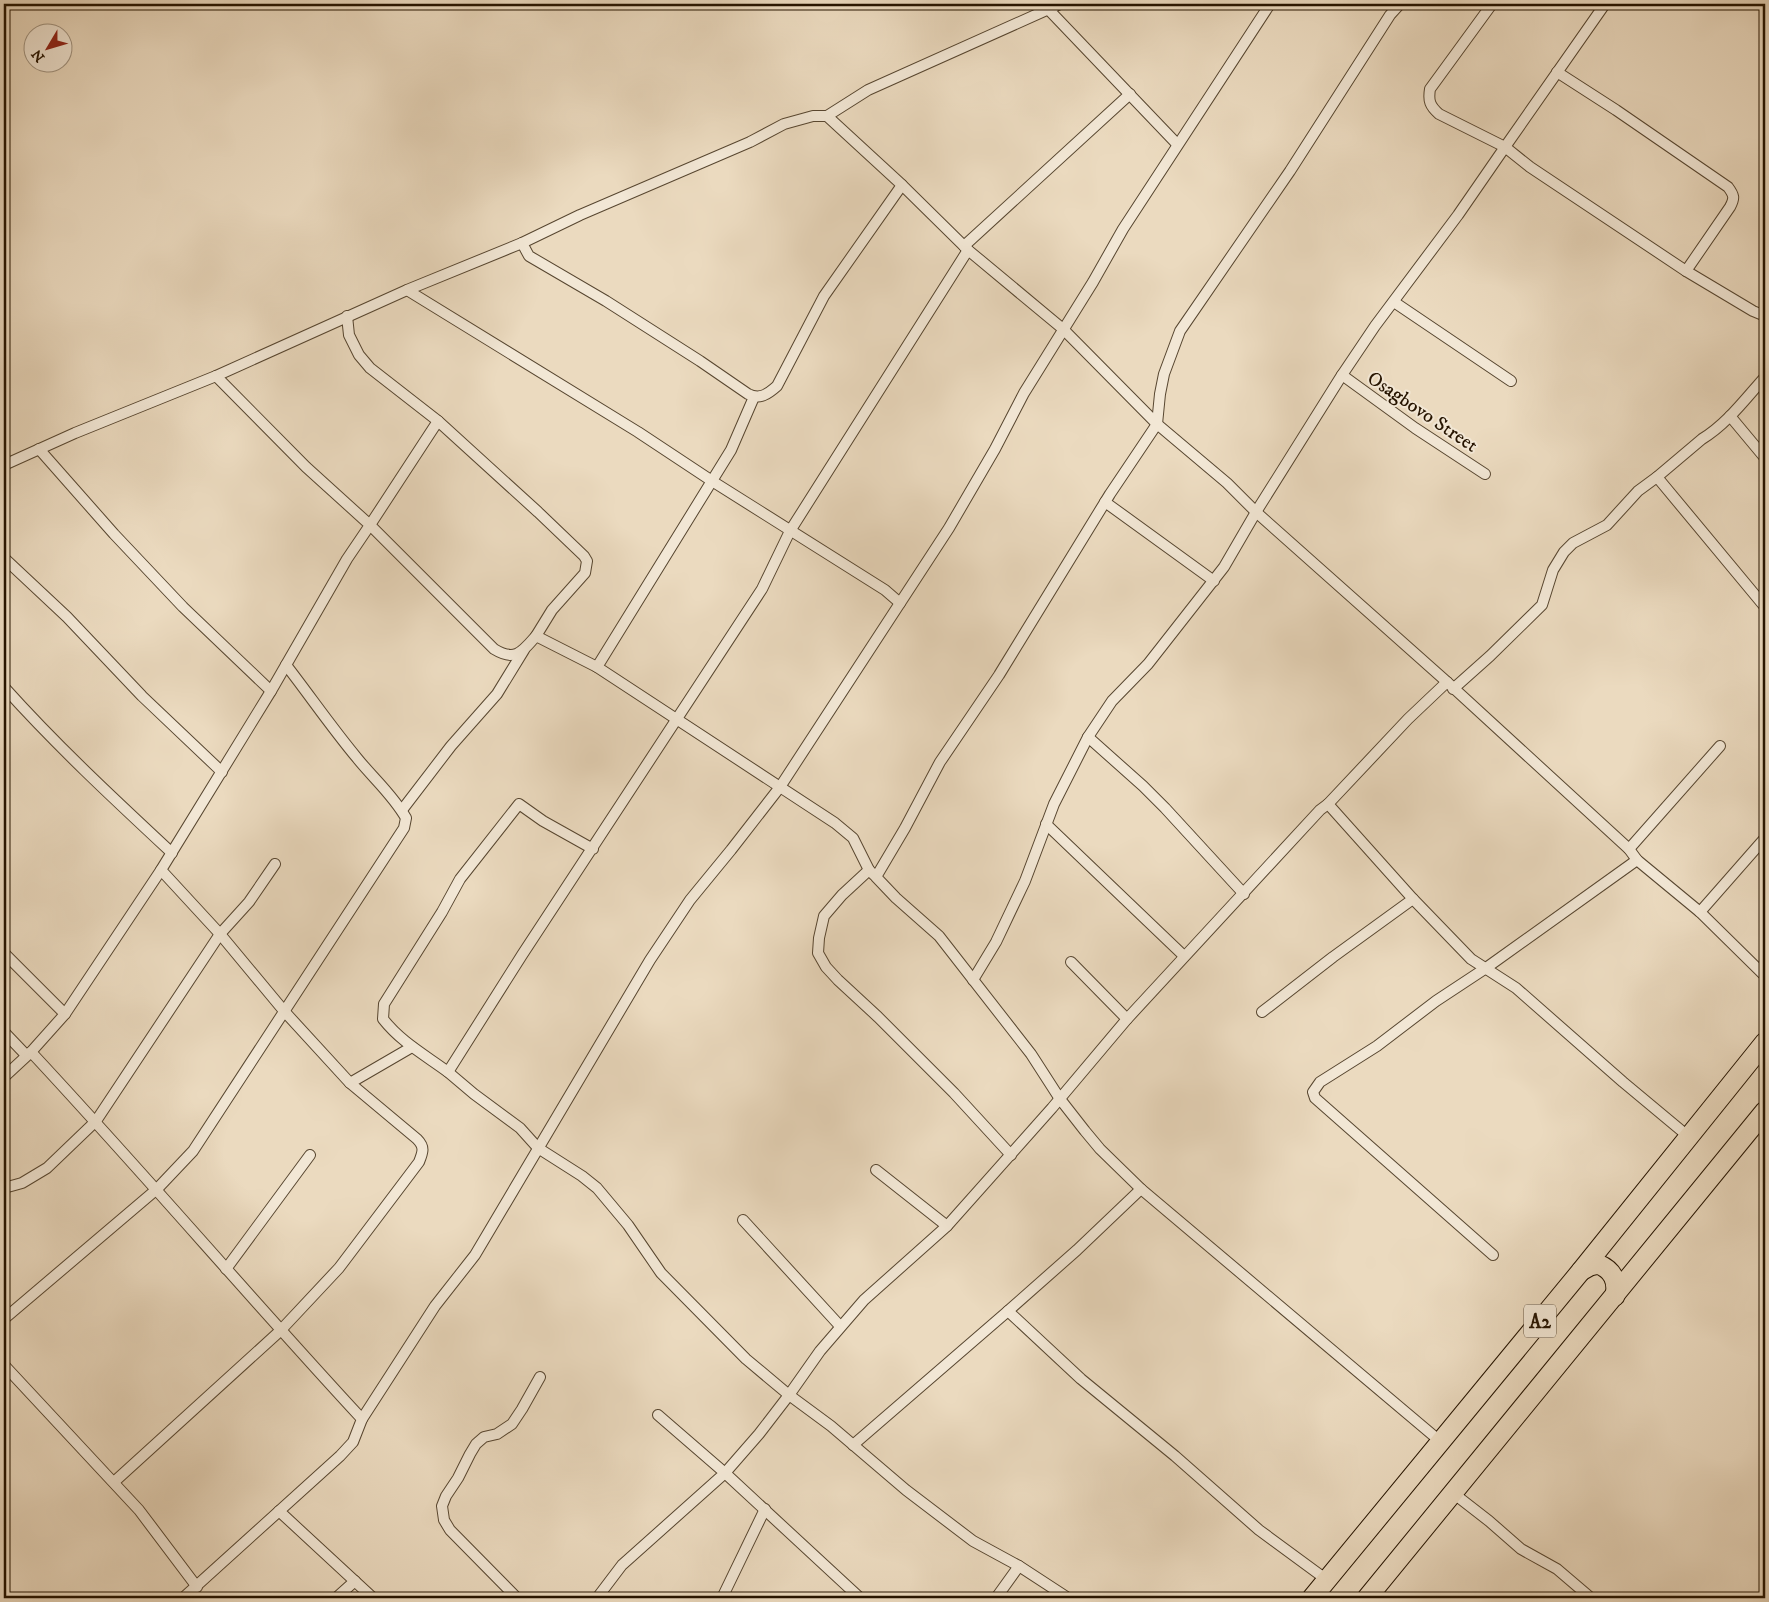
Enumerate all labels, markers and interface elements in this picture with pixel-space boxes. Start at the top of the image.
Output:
north arrow [22,22,72,72]
text: N [28,45,49,65]
street label: Osagbovo Street [1362,366,1482,458]
road number: A2 [1524,1304,1556,1338]

